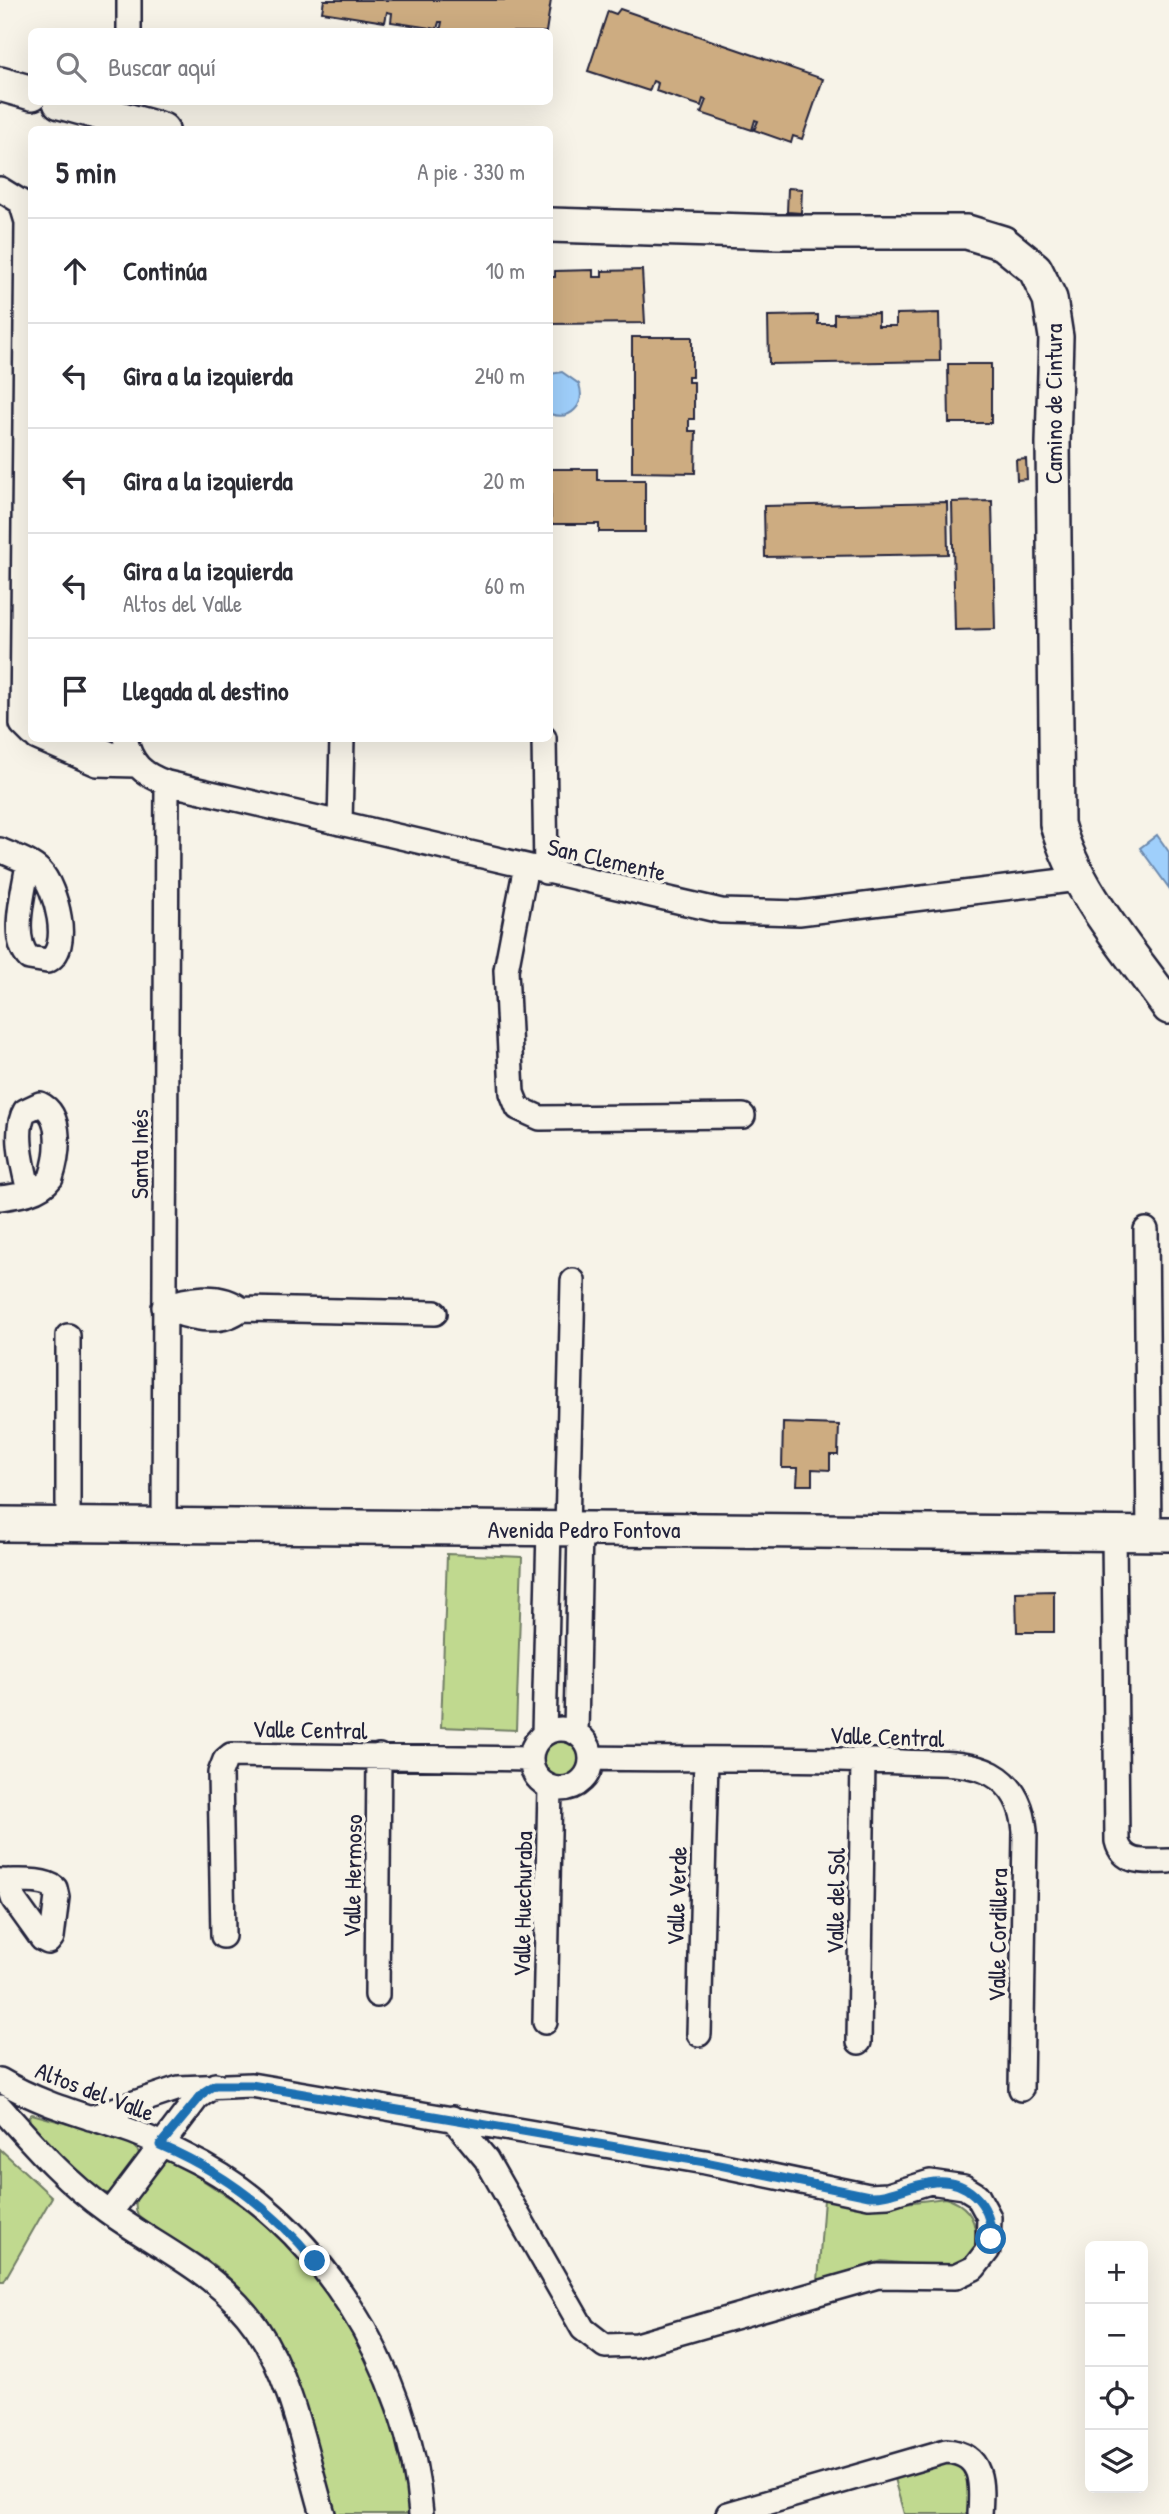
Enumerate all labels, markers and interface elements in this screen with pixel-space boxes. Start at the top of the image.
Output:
search box [28,28,553,105]
icon: search [52,48,90,86]
text: Buscar aquí [108,49,216,84]
text: 5 min [56,152,116,192]
text: A pie · 330 m [417,156,525,187]
icon: ahead [56,252,94,290]
text: Continúa [123,253,207,288]
text: 10 m [485,255,525,286]
street label: Camino de Cintura [1037,324,1069,484]
icon: left [56,357,94,395]
text: Gira a la izquierda [123,358,293,393]
text: 240 m [474,360,525,391]
icon: left [56,462,94,500]
text: Gira a la izquierda [123,463,293,498]
text: 20 m [483,465,525,496]
text: Gira a la izquierda [123,553,293,588]
icon: left [56,567,94,605]
text: 60 m [485,570,525,601]
text: Altos del Valle [123,588,242,619]
icon: arrive [56,672,94,710]
text: Llegada al destino [123,673,289,708]
street label: San Clemente [545,830,670,888]
street label: Santa Inés [123,1109,155,1199]
street label: Avenida Pedro Fontova [488,1513,680,1545]
street label: Valle Central [252,1712,368,1746]
street label: Valle Central [829,1718,946,1754]
street label: Valle Hermoso [335,1814,369,1938]
street label: Valle Huechuraba [505,1831,539,1977]
street label: Valle Verde [658,1845,694,1946]
street label: Valle del Sol [818,1847,852,1954]
street label: Valle Cordillera [980,1868,1014,2002]
street label: Altos del Valle [31,2054,159,2128]
route start [975,2223,1006,2254]
map controls [1085,2241,1148,2493]
button: + [1085,2241,1148,2304]
route end [299,2245,330,2276]
button: − [1085,2304,1148,2367]
button: locate [1085,2367,1148,2430]
button: layers [1085,2430,1148,2493]

